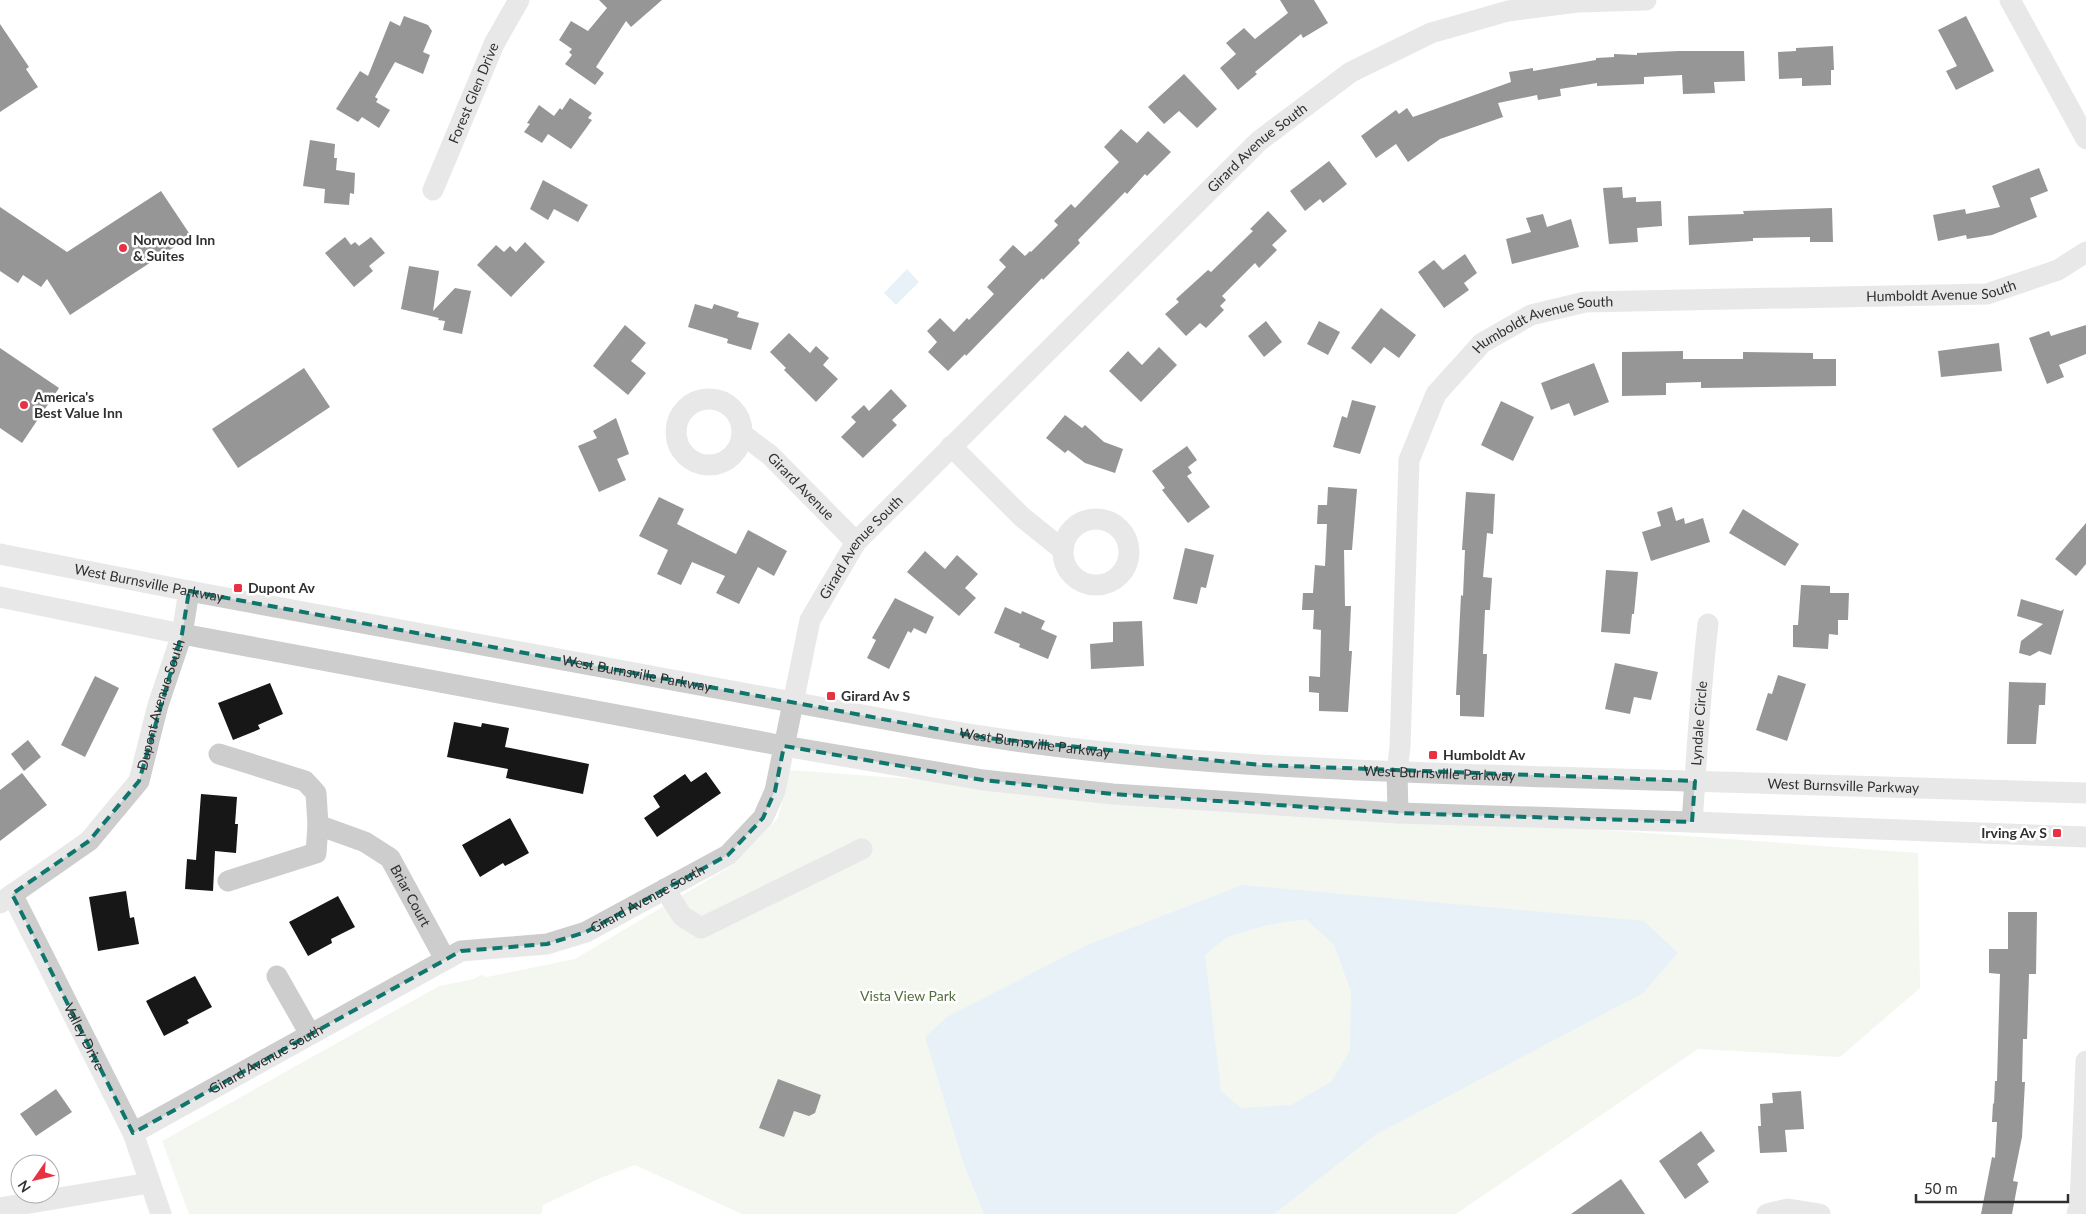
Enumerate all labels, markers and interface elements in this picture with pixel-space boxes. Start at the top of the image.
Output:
street label: Forest Glen Drive [444,40,502,146]
street label: Girard Avenue South [1203,99,1310,196]
place label: Norwood Inn & Suites [133,231,215,264]
marker: Norwood Inn & Suites [117,242,129,254]
street label: Humboldt Avenue South [1866,276,2018,304]
street label: Humboldt Avenue South [1468,292,1613,356]
place label: America's Best Value Inn [33,388,123,421]
marker: America's Best Value Inn [18,399,30,411]
street label: Girard Avenue [764,449,838,523]
street label: Girard Avenue South [815,492,906,602]
street label: West Burnsville Parkway [73,560,226,605]
place label: Dupont Av [248,579,316,596]
marker: Dupont Av [232,582,244,594]
street label: Dupont Avenue South [133,637,188,772]
street label: West Burnsville Parkway [561,651,714,695]
street label: Lyndale Circle [1687,680,1710,766]
place label: Girard Av S [841,687,910,704]
marker: Girard Av S [825,690,837,702]
street label: West Burnsville Parkway [958,724,1112,761]
place label: Humboldt Av [1443,746,1526,763]
marker: Humboldt Av [1427,749,1439,761]
street label: West Burnsville Parkway [1363,761,1516,784]
street label: West Burnsville Parkway [1767,774,1920,796]
place label: Irving Av S [1981,824,2047,841]
marker: Irving Av S [2051,827,2063,839]
street label: Girard Avenue South [587,860,707,936]
street label: Briar Court [387,862,435,929]
park label: Vista View Park [860,987,957,1004]
street label: Valley Drive [61,1000,109,1073]
street label: Girard Avenue South [206,1020,326,1097]
north arrow [10,1154,60,1204]
scale bar [1916,1172,2068,1204]
text: N [14,1177,34,1196]
text: 50 m [1924,1179,1958,1197]

